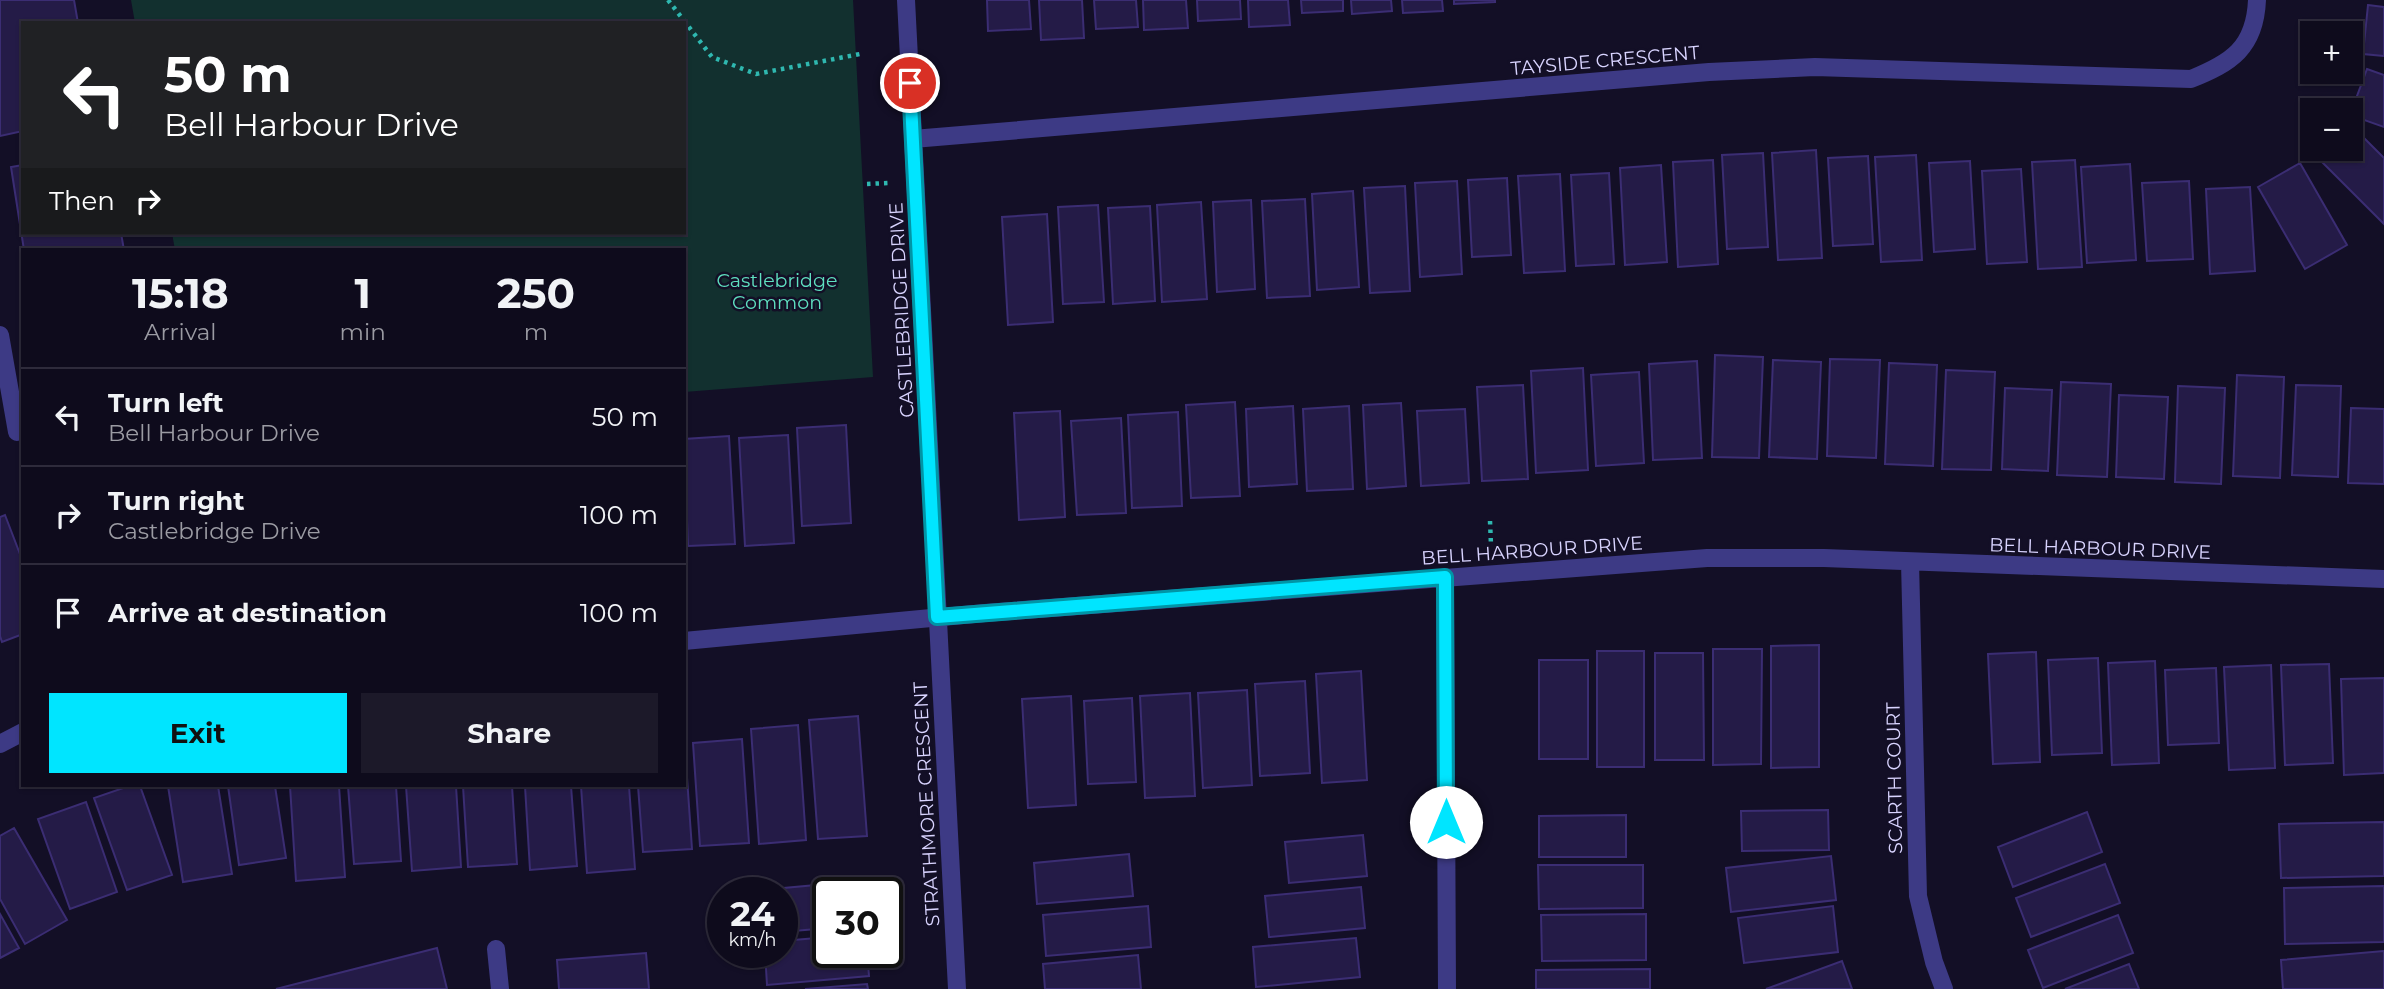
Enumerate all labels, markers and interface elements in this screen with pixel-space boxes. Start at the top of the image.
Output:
map controls [2300,21,2363,161]
button: + [2300,21,2363,84]
street label: TAYSIDE CRESCENT [1510,41,1701,80]
text: 50 m [164,45,292,104]
icon: left [49,49,140,140]
pin [880,53,940,113]
icon: arrive [891,64,929,102]
button: − [2300,98,2363,161]
text: Bell Harbour Drive [164,105,459,144]
icon: right [129,182,167,220]
text: Then [49,185,115,217]
street label: CASTLEBRIDGE DRIVE [884,202,919,418]
text: 15:18 [132,267,229,319]
text: 1 [354,267,371,319]
text: 250 [497,267,575,319]
park label: Castlebridge Common [717,269,837,314]
text: Arrival [144,318,217,346]
text: min [340,318,386,346]
text: m [524,318,548,346]
text: Turn left [108,387,224,419]
icon: left [49,398,87,436]
text: 50 m [592,401,658,433]
text: Bell Harbour Drive [108,419,320,447]
text: Turn right [108,485,244,517]
icon: right [49,496,87,534]
text: 100 m [580,499,658,531]
text: Castlebridge Drive [108,517,321,545]
street label: BELL HARBOUR DRIVE [1421,531,1643,570]
street label: BELL HARBOUR DRIVE [1989,533,2211,564]
icon: arrive [49,594,87,632]
text: Arrive at destination [108,597,387,629]
text: 100 m [580,597,658,629]
street label: STRATHMORE CRESCENT [909,681,944,927]
button: Exit [49,693,347,773]
button: Share [361,693,658,773]
street label: SCARTH COURT [1882,702,1907,854]
position arrow [1409,785,1483,859]
speed limit sign: 30 [812,877,903,968]
text: 24 [730,892,775,935]
text: km/h [728,929,777,951]

